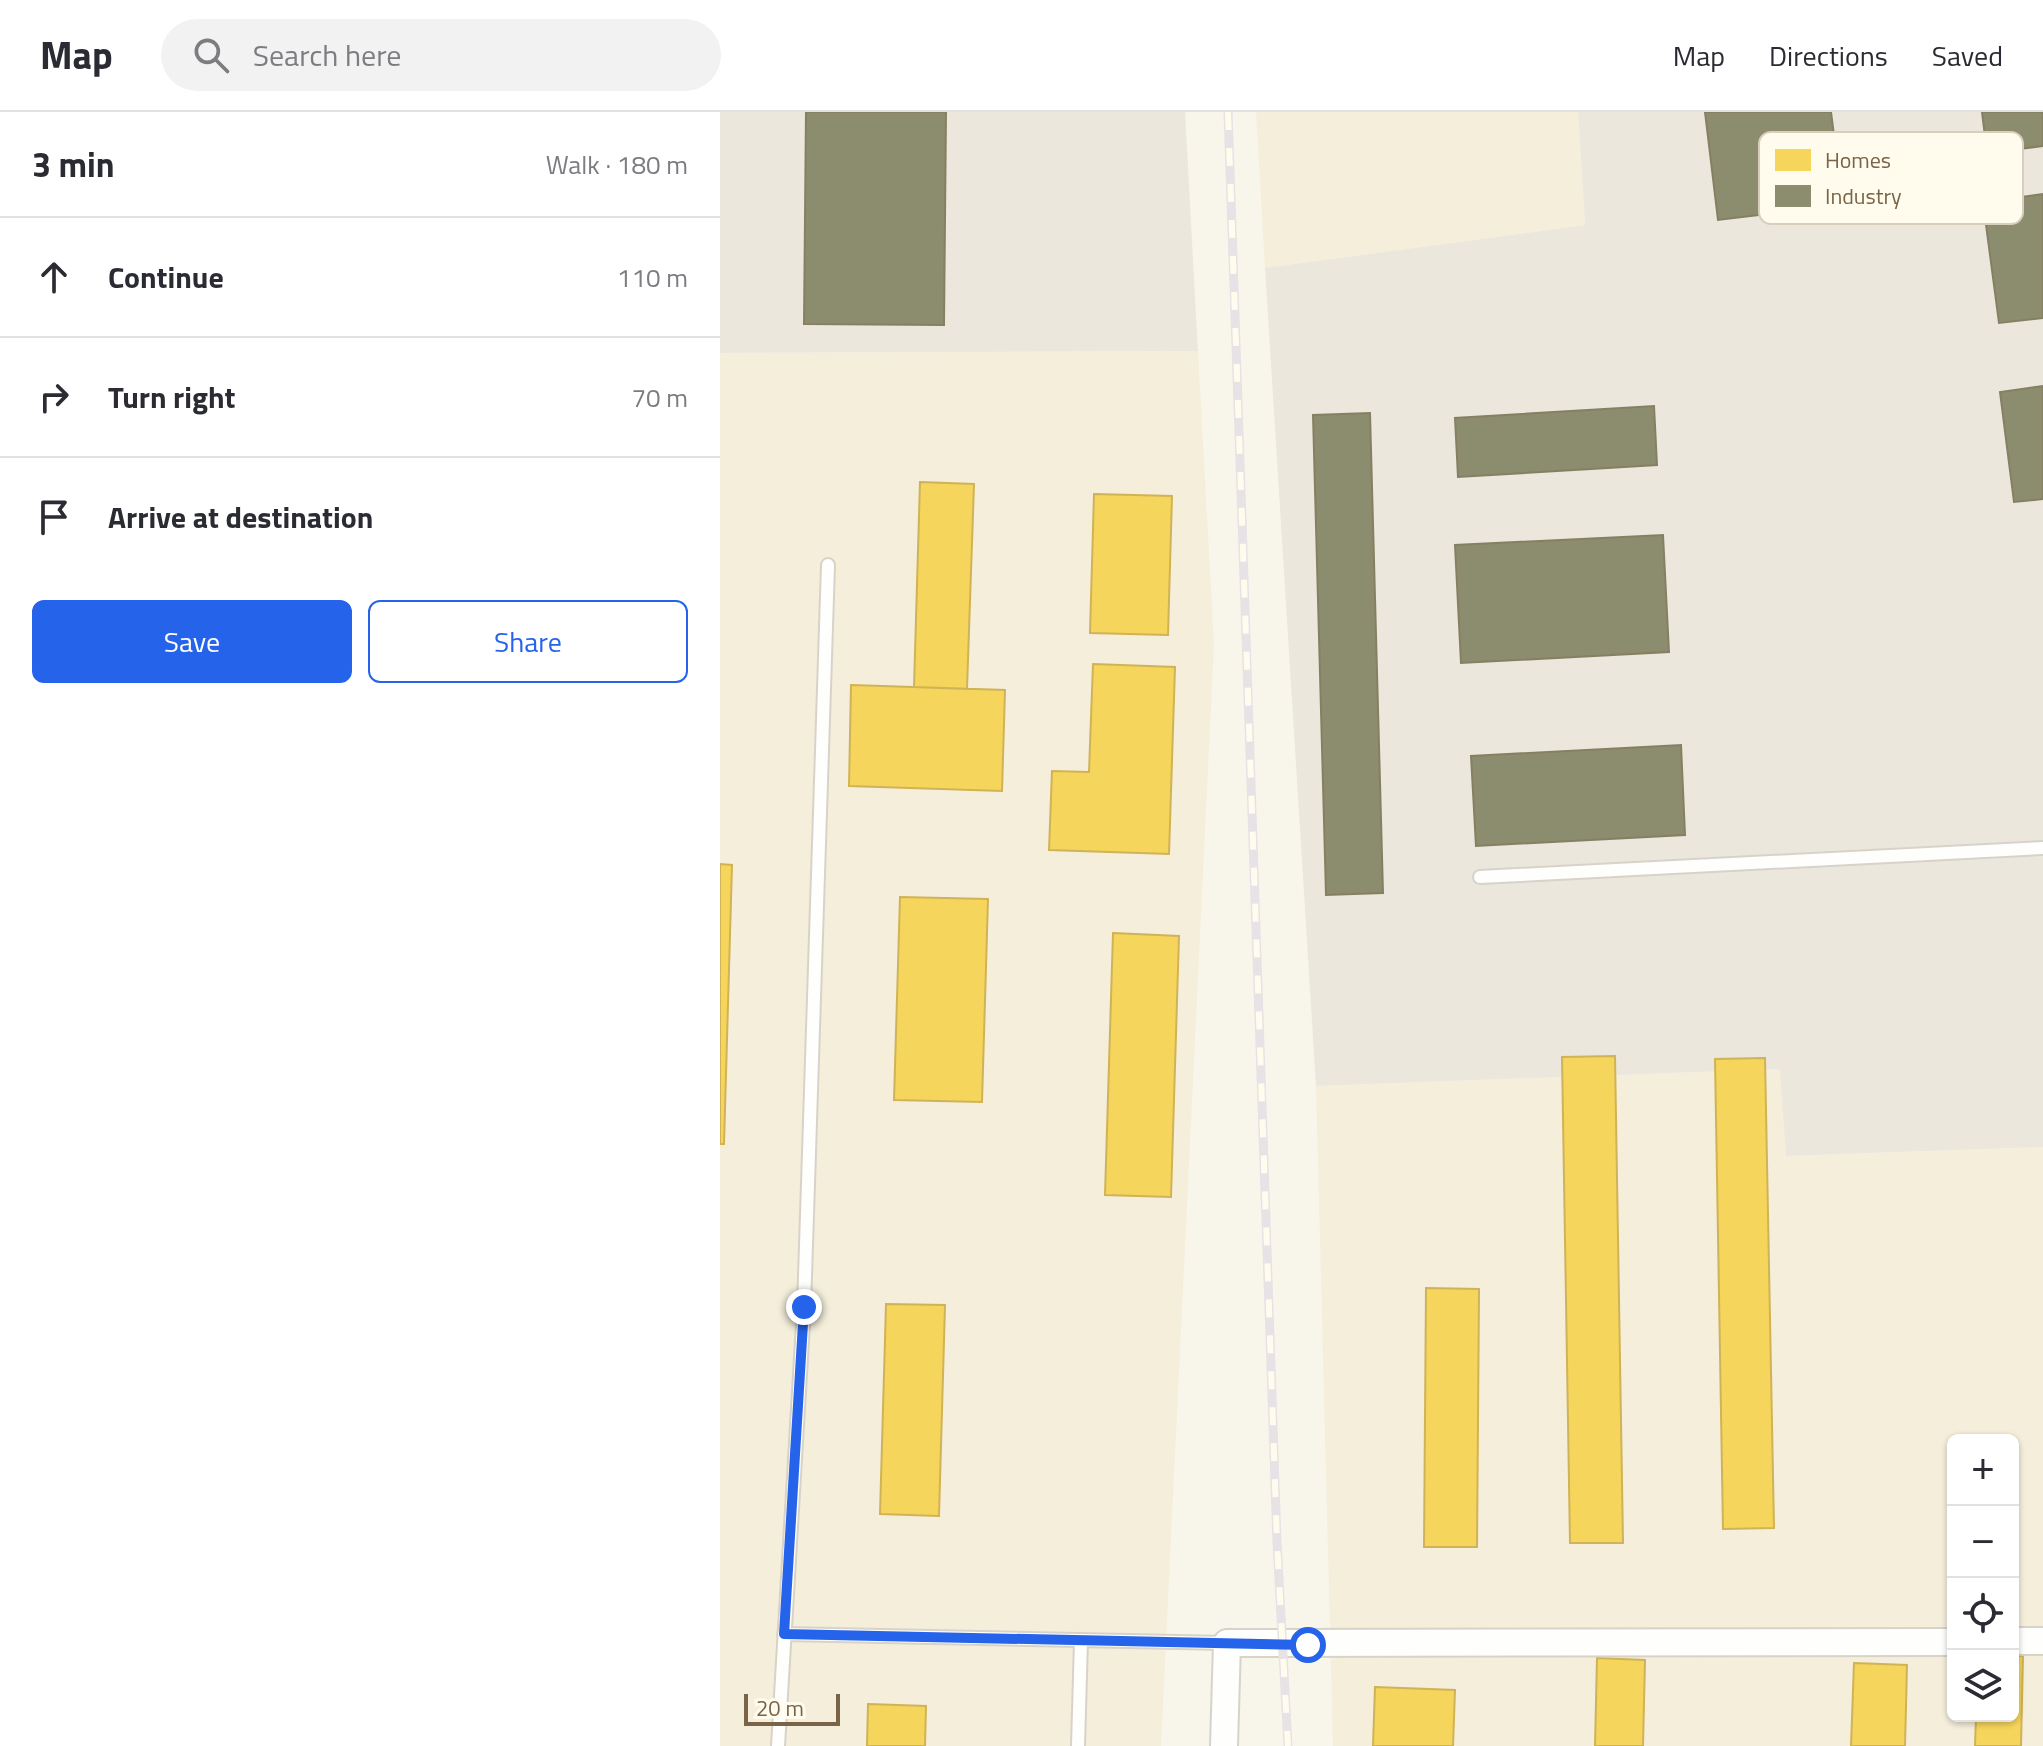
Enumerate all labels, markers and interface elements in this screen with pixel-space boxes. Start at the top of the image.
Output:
search box [161,19,721,91]
text: Map [40,26,113,84]
text: Search here [253,32,402,78]
icon: search [189,33,233,77]
text: Map [1673,34,1725,77]
text: Directions [1769,34,1888,77]
text: Saved [1932,34,2003,77]
legend [1759,132,2023,224]
text: 3 min [32,138,115,190]
text: Homes [1825,143,1891,177]
text: Walk · 180 m [546,145,688,184]
text: Industry [1825,179,1902,213]
text: Continue [108,254,224,300]
icon: ahead [32,255,76,299]
text: 110 m [617,258,688,297]
text: Turn right [108,374,236,420]
icon: right [32,375,76,419]
text: 70 m [631,378,688,417]
text: Arrive at destination [108,494,373,540]
icon: arrive [32,495,76,539]
button: Save [32,600,352,683]
button: Share [368,600,688,683]
route end [786,1289,822,1325]
map controls [1947,1434,2019,1722]
button: + [1947,1434,2019,1506]
button: − [1947,1506,2019,1578]
button: locate [1947,1578,2019,1650]
route start [1290,1627,1326,1663]
button: layers [1947,1650,2019,1722]
scale bar [744,1690,840,1726]
text: 20 m [756,1691,804,1725]

